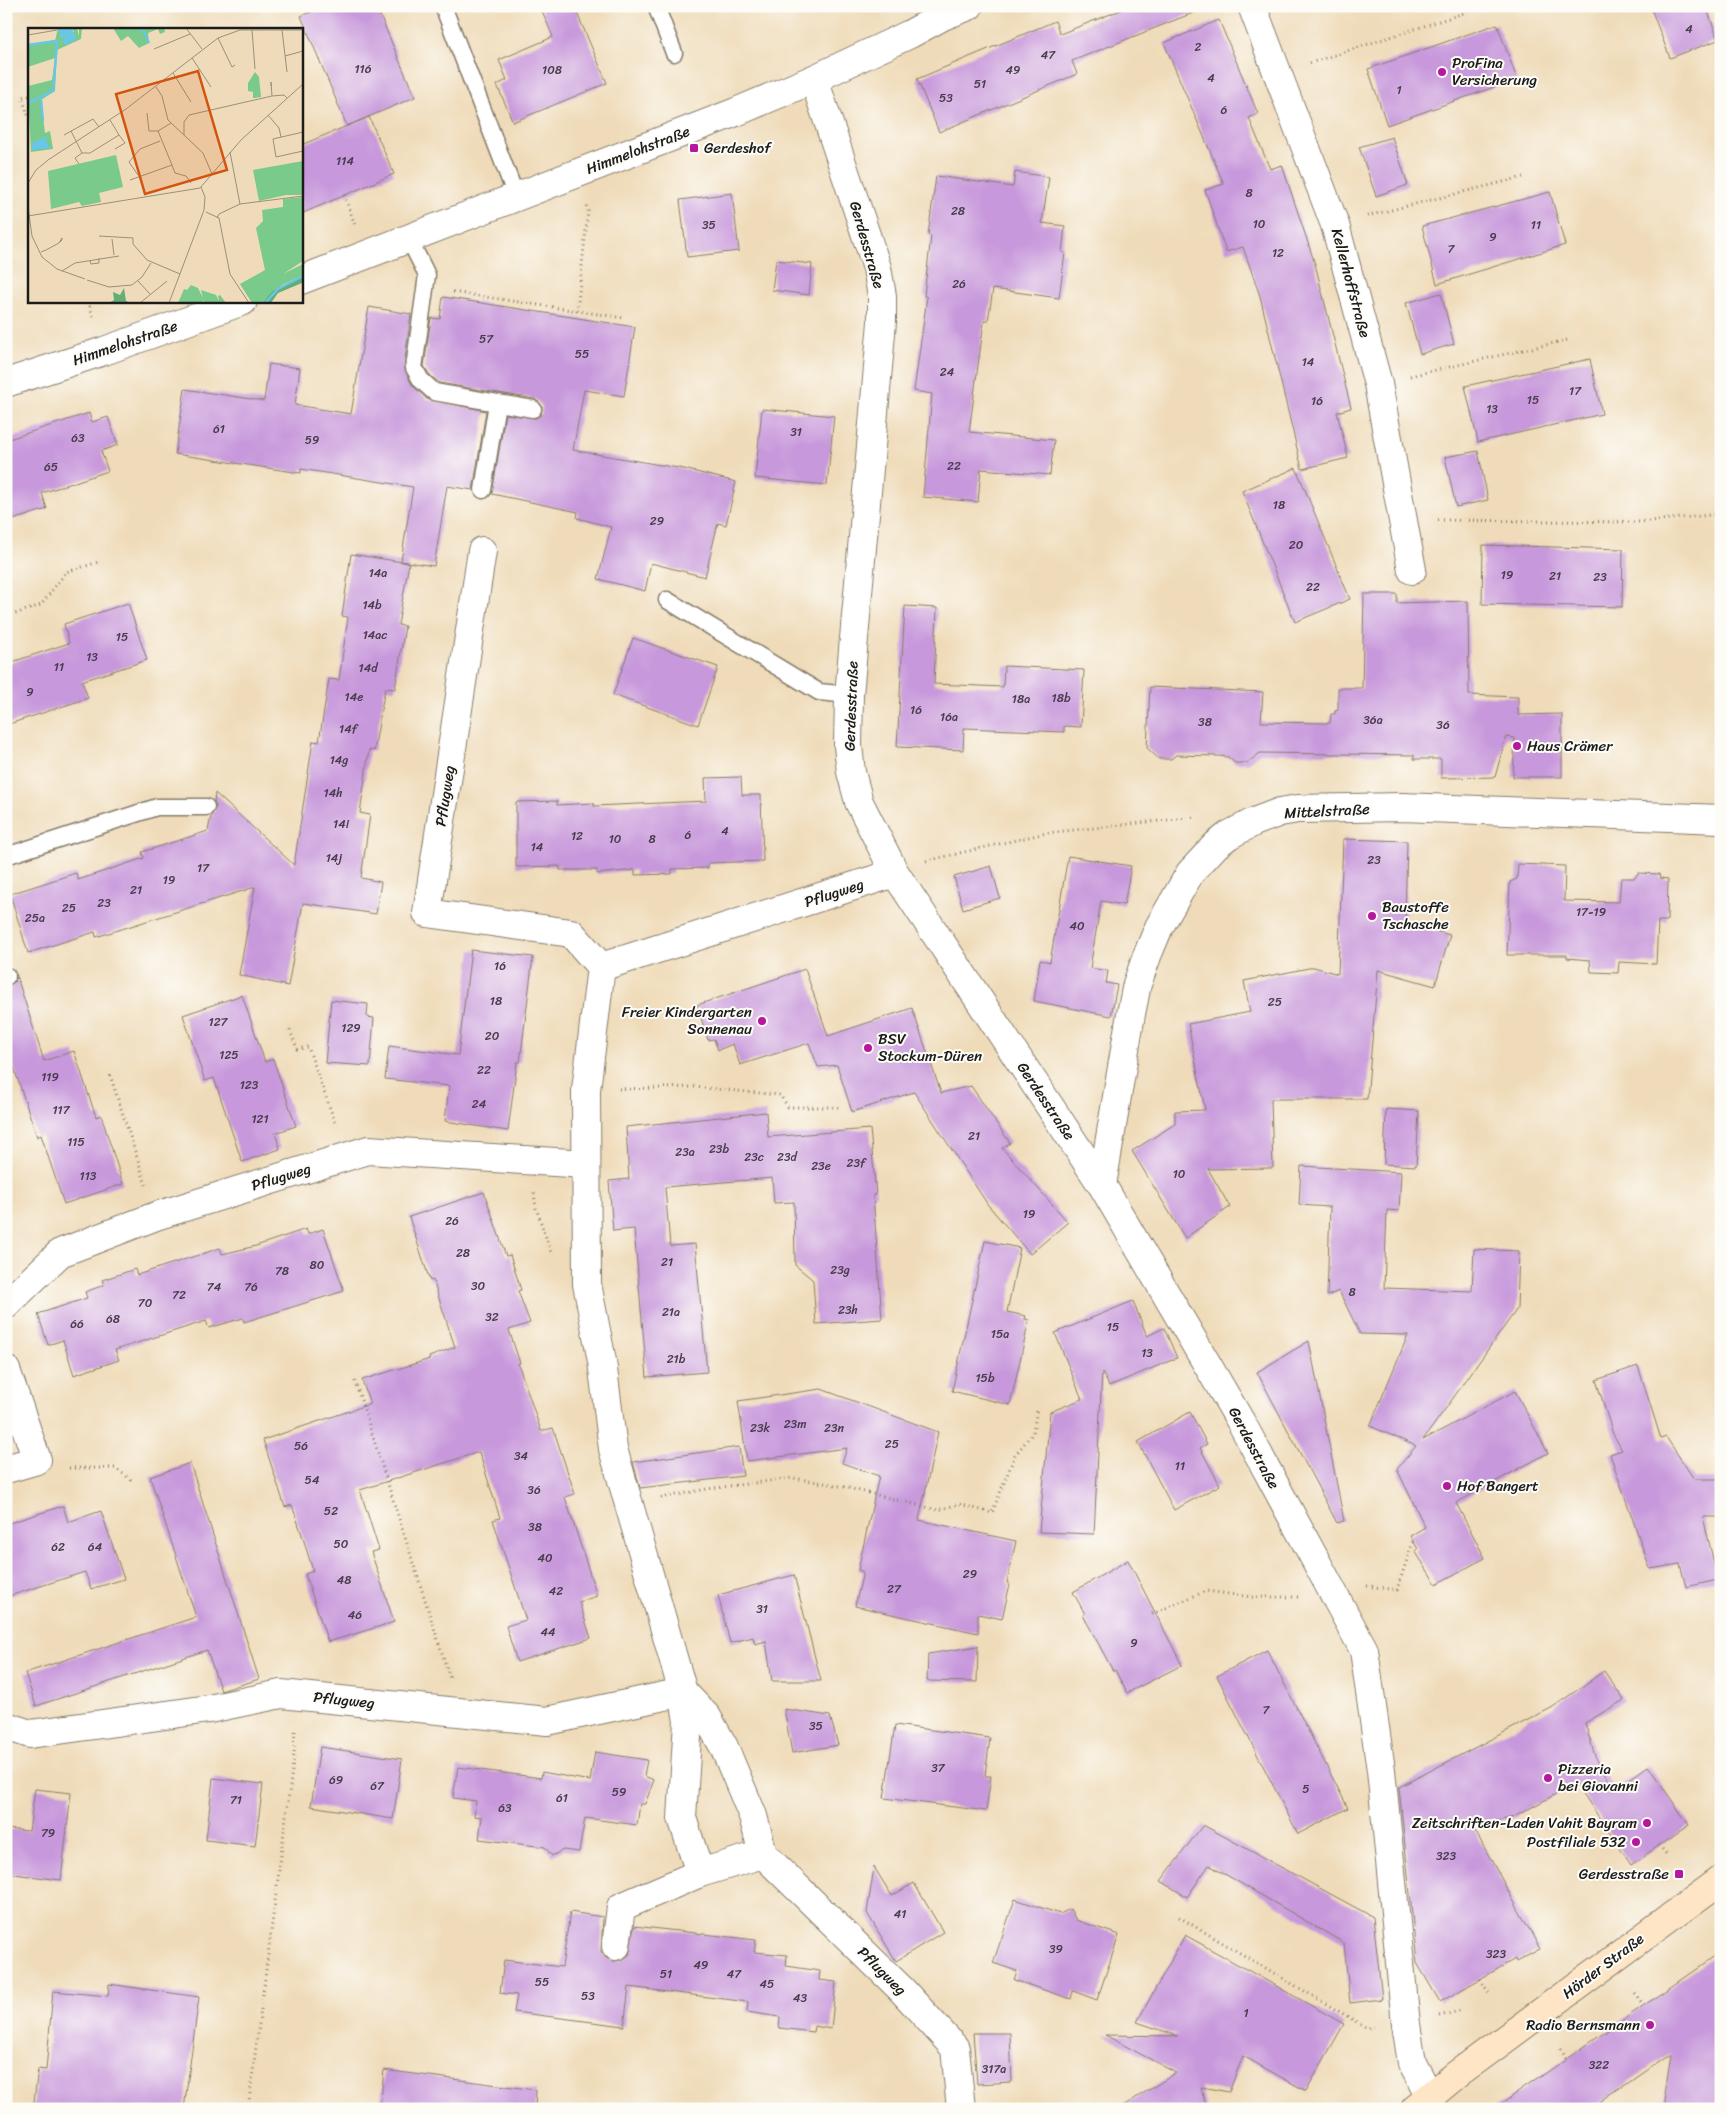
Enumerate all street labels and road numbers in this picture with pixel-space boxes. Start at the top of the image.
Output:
street label: Himmelohstraße [582,118,694,182]
street label: Gerdesstraße [842,198,892,292]
street label: Kellerhoffstraße [1324,225,1378,341]
street label: Himmelohstraße [69,313,181,373]
street label: Gerdesstraße [836,660,866,752]
street label: Pflugweg [427,763,463,828]
street label: Mittelstraße [1284,796,1371,826]
street label: Pflugweg [801,871,868,915]
street label: Gerdesstraße [1010,1056,1082,1146]
street label: Pflugweg [248,1155,315,1198]
street label: Gerdesstraße [1221,1402,1287,1494]
street label: Pflugweg [312,1684,376,1716]
street label: Hörder Straße [1556,1926,1650,2006]
street label: Pflugweg [851,1940,913,2002]

